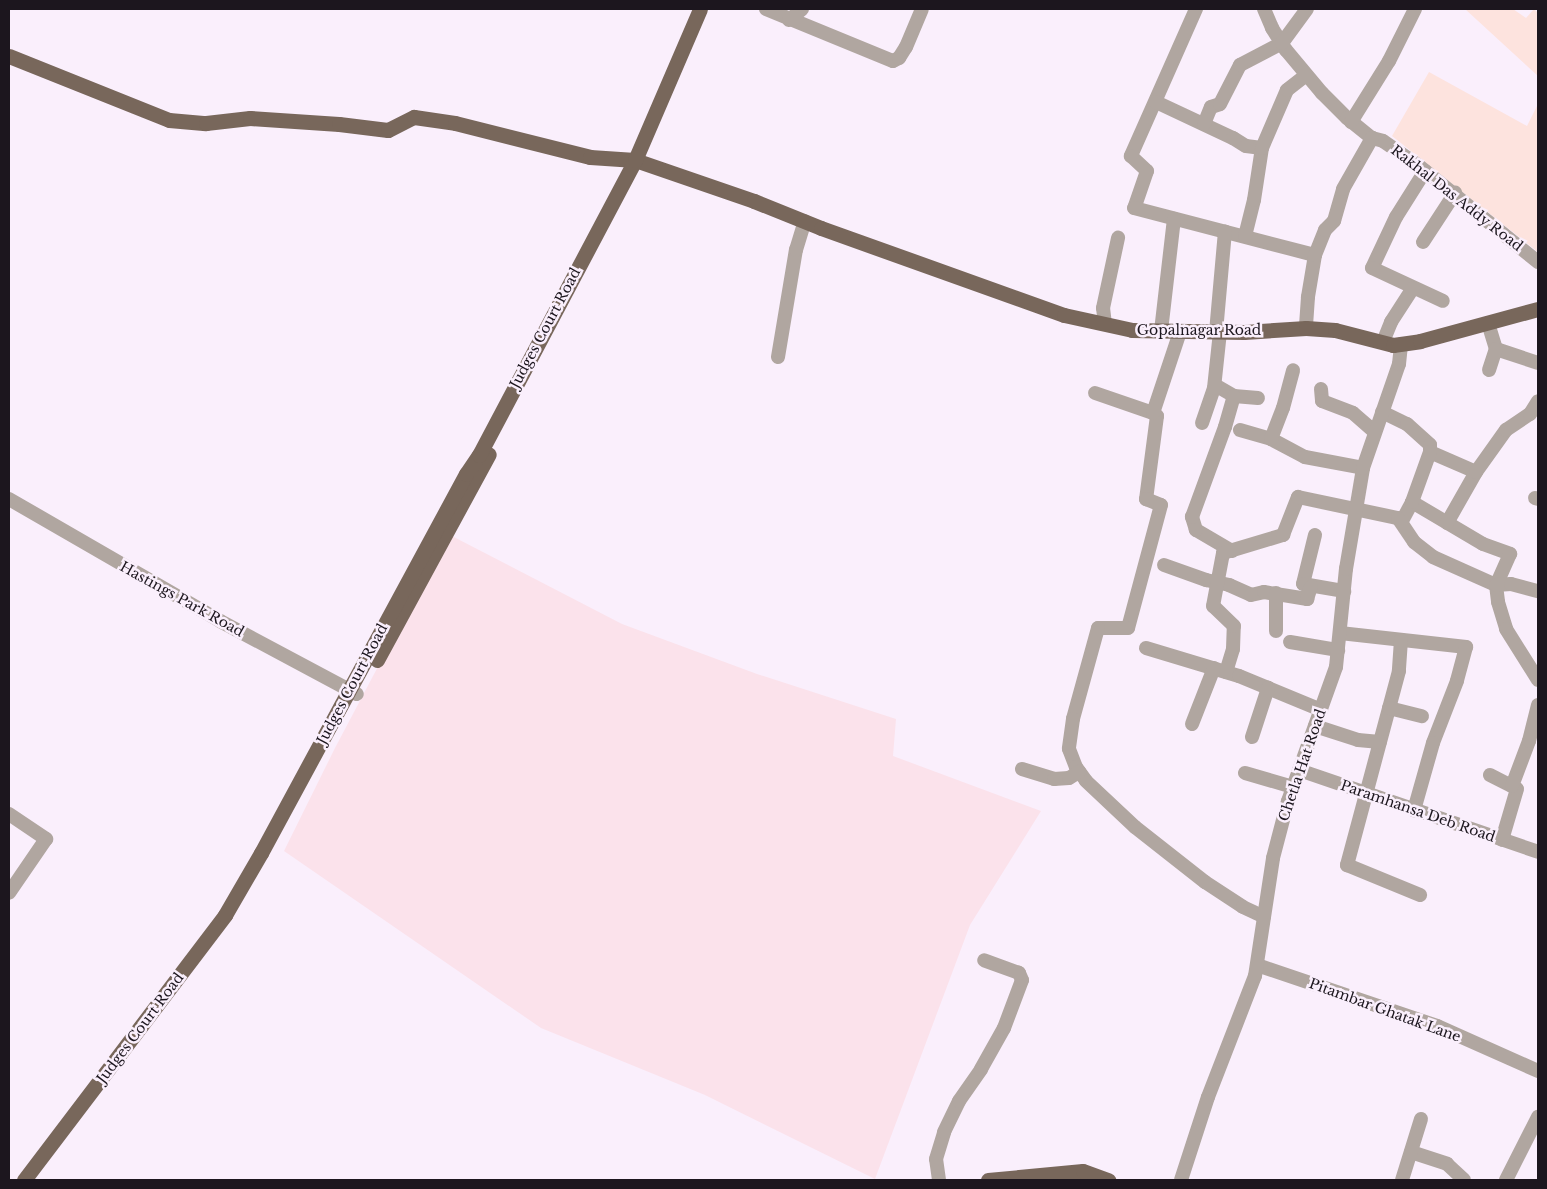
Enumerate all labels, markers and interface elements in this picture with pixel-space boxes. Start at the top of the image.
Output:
street label: Rakhal Das Addy Road [1387,141,1527,255]
street label: Judges Court Road [506,265,584,391]
street label: Gopalnagar Road [1137,322,1261,338]
street label: Hastings Park Road [117,558,247,640]
street label: Judges Court Road [313,621,391,747]
street label: Chetla Hat Road [1275,707,1329,823]
street label: Paramhansa Deb Road [1338,777,1498,845]
street label: Judges Court Road [93,970,187,1086]
street label: Pitambar Ghatak Lane [1307,975,1463,1045]

